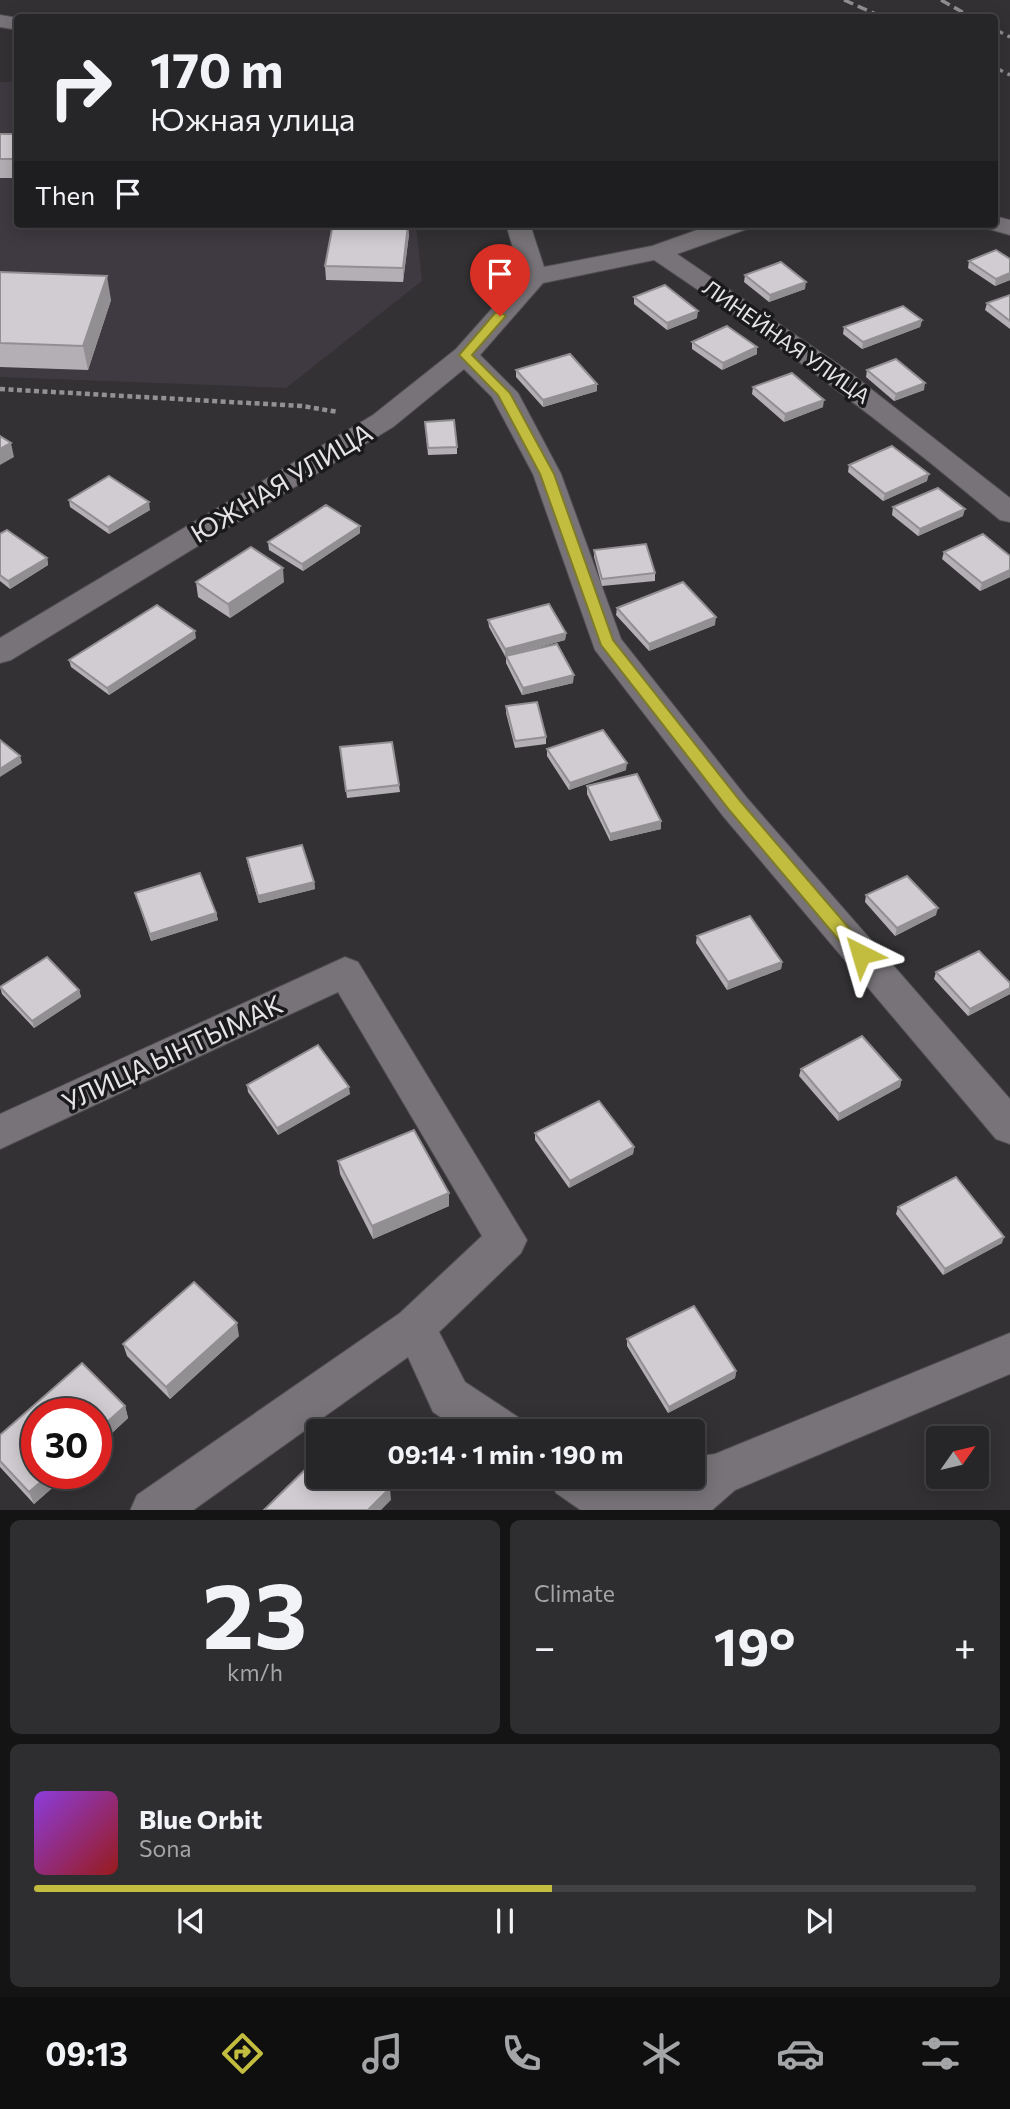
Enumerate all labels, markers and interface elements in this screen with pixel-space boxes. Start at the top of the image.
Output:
text: 170 m [150,38,283,98]
icon: right [35,42,126,133]
text: Южная улица [150,98,355,138]
icon: arrive [109,175,147,213]
text: Then [35,179,95,210]
pin [470,244,530,316]
icon: arrive [481,255,519,293]
street label: ЛИНЕЙНАЯ УЛИЦА [699,274,875,408]
street label: ЮЖНАЯ УЛИЦА [185,416,377,548]
position arrow [824,917,898,991]
street label: УЛИЦА ЫНТЫМАК [57,987,287,1117]
speed limit sign: 30 [21,1398,112,1489]
north arrow [926,1426,989,1489]
map controls [926,1426,989,1489]
text: 09:14 · 1 min · 190 m [388,1438,623,1469]
text: 23 [203,1556,307,1668]
text: Climate [534,1579,615,1607]
text: 19° [714,1613,795,1677]
text: − [534,1622,556,1669]
text: + [954,1622,976,1669]
text: km/h [227,1658,283,1686]
text: Blue Orbit [139,1803,262,1834]
text: Sona [139,1834,191,1862]
icon: previous [172,1902,210,1940]
icon: pause [486,1902,524,1940]
icon: next [800,1902,838,1940]
icon: directions [218,2029,267,2078]
icon: music [358,2029,407,2078]
icon: phone [497,2029,546,2078]
icon: climate [637,2029,686,2078]
icon: car [776,2029,825,2078]
icon: filters [916,2029,965,2078]
text: 09:13 [45,2033,128,2073]

